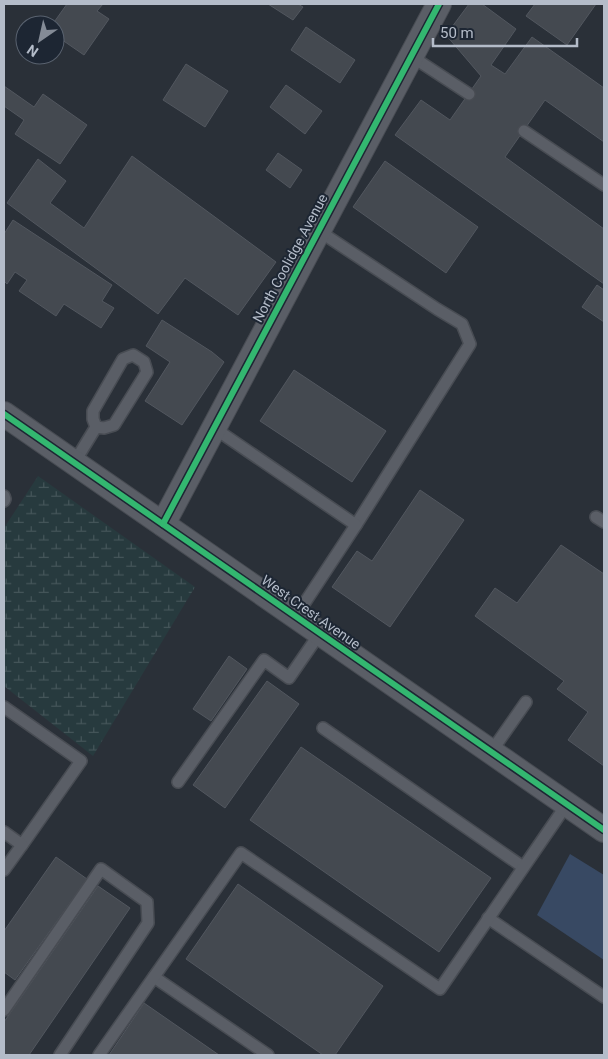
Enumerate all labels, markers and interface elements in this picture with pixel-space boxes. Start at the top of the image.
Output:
north arrow [15,15,65,65]
scale bar [433,15,577,47]
text: 50 m [440,24,474,42]
text: N [24,41,41,60]
street label: North Coolidge Avenue [249,191,331,325]
street label: West Crest Avenue [258,572,364,652]

